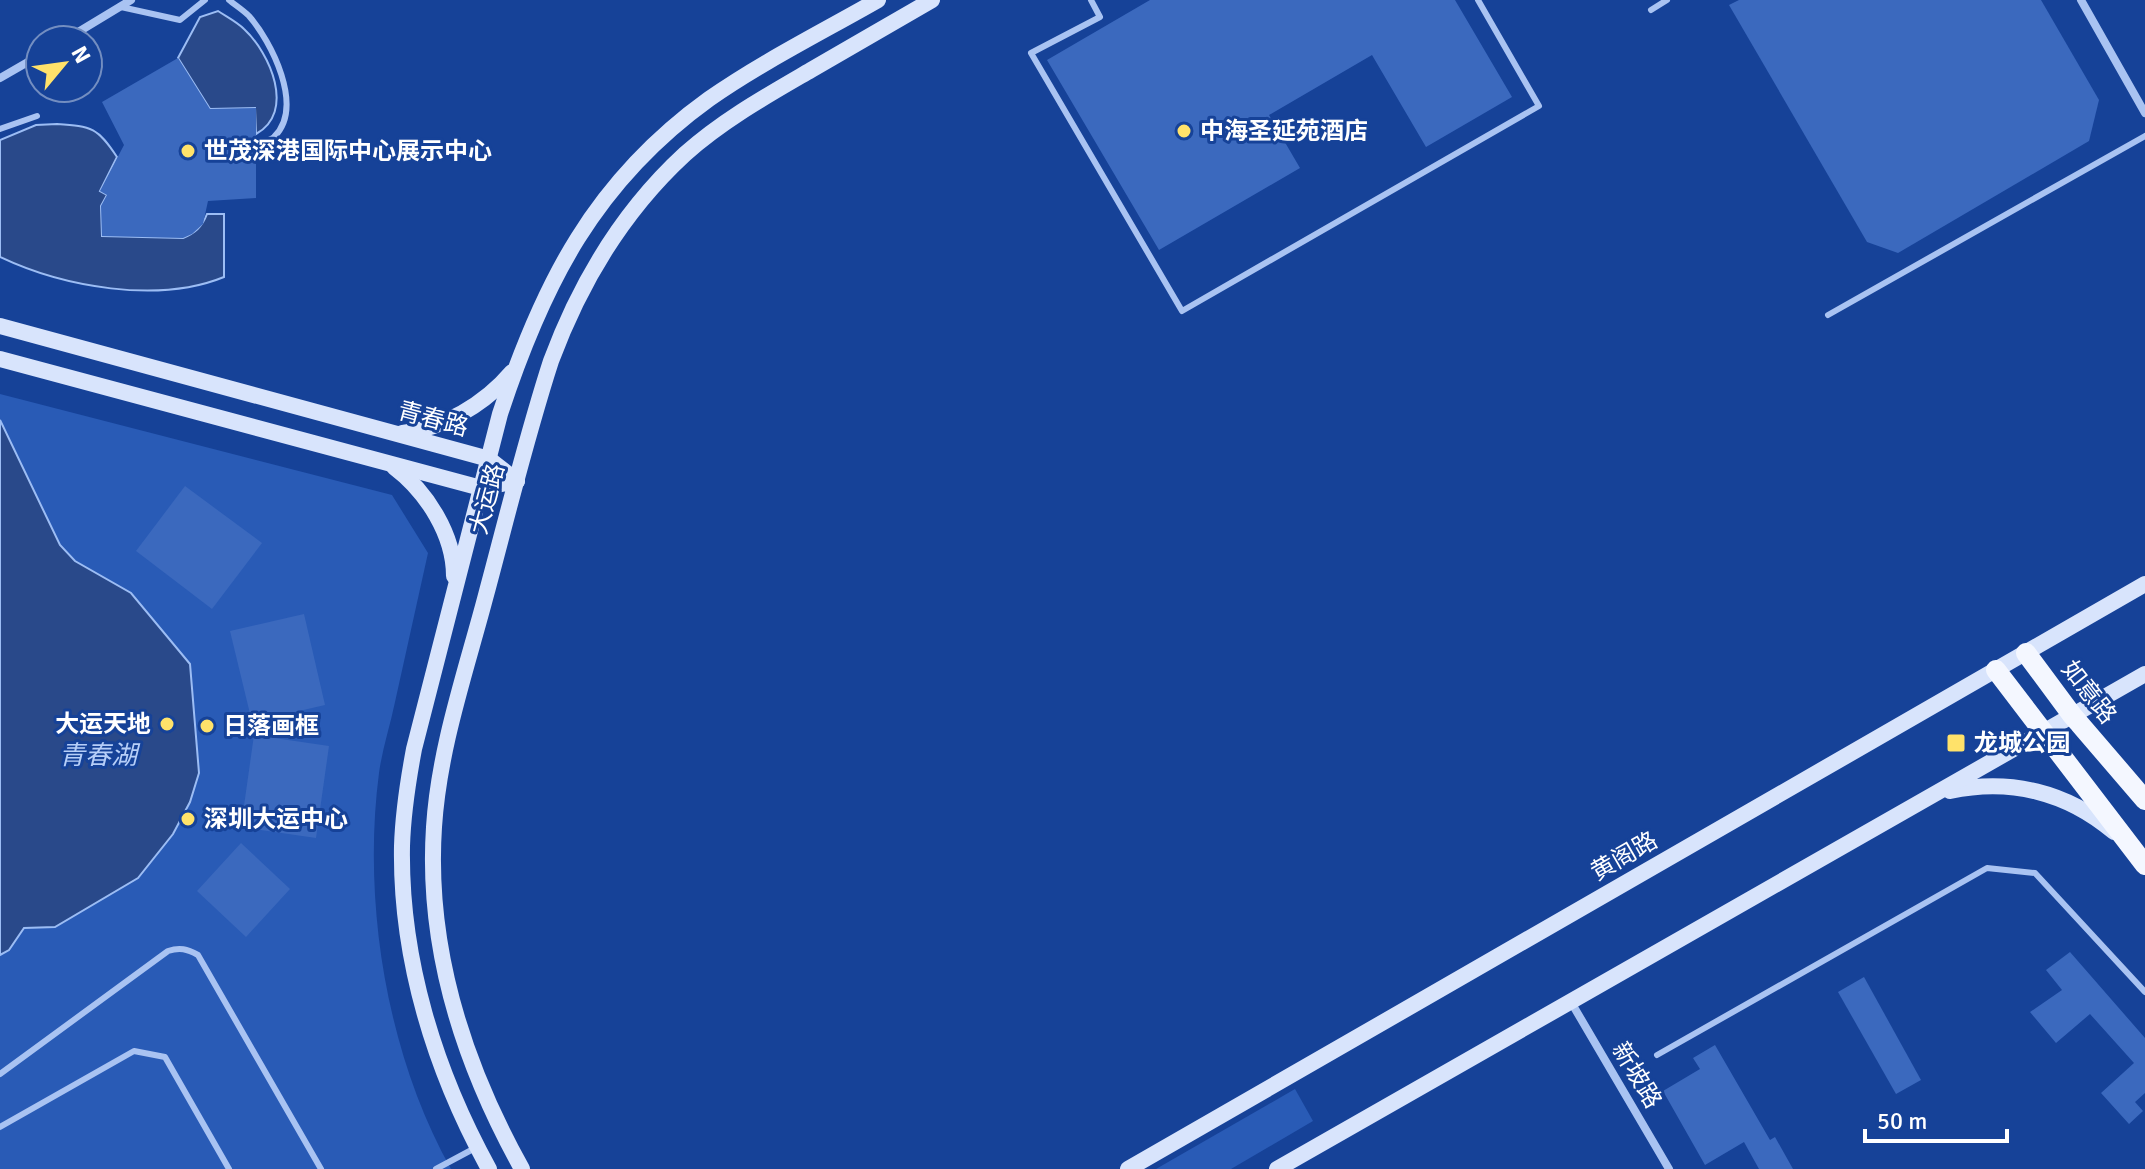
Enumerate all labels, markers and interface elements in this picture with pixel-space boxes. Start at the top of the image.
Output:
north arrow [24,24,104,104]
text: N [66,41,97,68]
place label: 中海圣延苑酒店 [1200,116,1368,146]
marker: 中海圣延苑酒店 [1175,122,1193,140]
place label: 世茂深港国际中心展示中心 [204,136,492,166]
marker: 世茂深港国际中心展示中心 [179,142,197,160]
street label: 青春路 [394,395,472,443]
street label: 大运路 [463,460,511,538]
street label: 如意路 [2055,654,2123,730]
place label: 大运天地 [55,709,151,739]
place label: 日落画框 [223,711,319,741]
marker: 大运天地 [158,715,176,733]
marker: 日落画框 [198,717,216,735]
place label: 龙城公园 [1974,728,2070,758]
marker: 龙城公园 [1945,732,1967,754]
water label: 青春湖 [59,740,141,772]
place label: 深圳大运中心 [204,804,348,834]
marker: 深圳大运中心 [179,810,197,828]
street label: 黄阁路 [1585,825,1663,887]
street label: 新坡路 [1606,1036,1668,1114]
scale bar [1865,1093,2007,1143]
text: 50 m [1877,1106,1927,1136]

